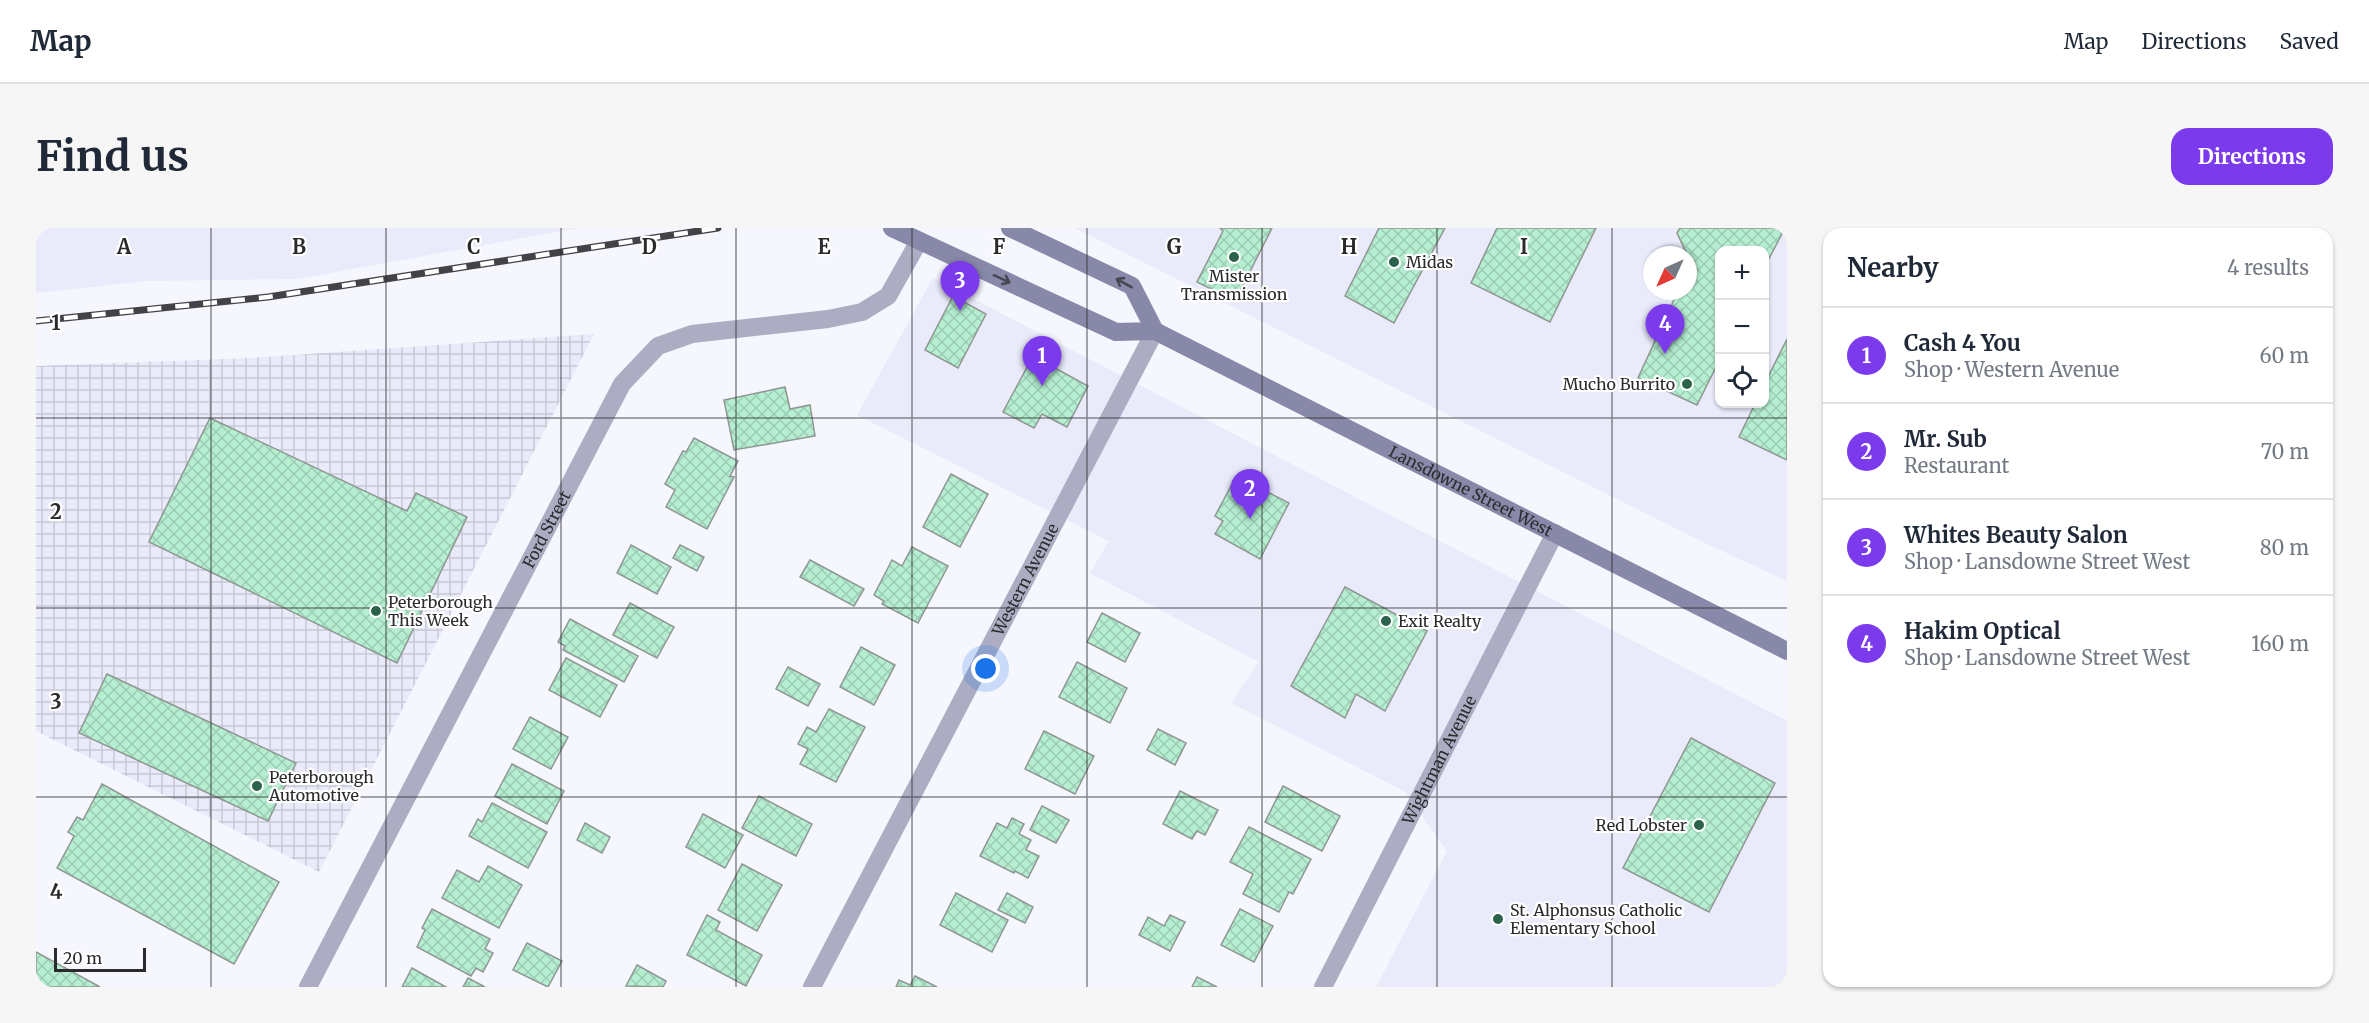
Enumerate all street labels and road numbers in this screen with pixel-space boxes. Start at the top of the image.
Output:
street label: Lansdowne Street West [1386,441,1557,541]
street label: Ford Street [518,487,575,571]
street label: Western Avenue [987,520,1063,640]
street label: Wightman Avenue [1397,692,1480,829]

